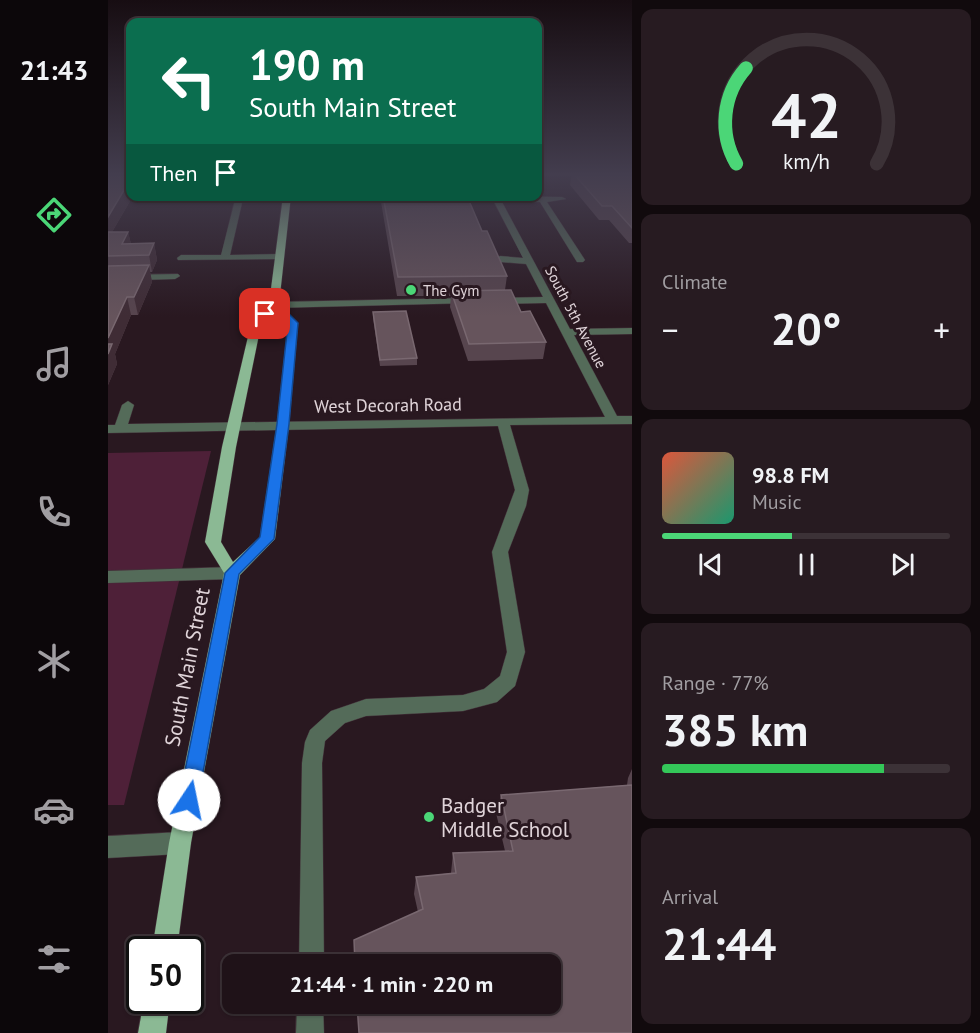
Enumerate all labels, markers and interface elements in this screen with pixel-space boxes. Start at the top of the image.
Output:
text: 190 m [249,37,365,92]
icon: left [150,42,228,120]
text: 21:43 [20,53,88,87]
text: 42 [771,74,841,155]
text: South Main Street [249,90,456,124]
text: km/h [782,147,829,175]
icon: arrive [209,156,242,189]
text: Then [150,159,197,187]
icon: directions [33,194,75,236]
street label: South 5th Avenue [541,263,611,371]
text: Climate [662,269,728,295]
place label: The Gym [423,281,480,300]
marker: The Gym [404,283,418,297]
pin [239,288,290,339]
icon: arrive [248,297,281,330]
text: 20° [771,299,841,357]
text: − [662,308,679,351]
text: + [933,308,950,351]
icon: music [33,343,75,385]
street label: West Decorah Road [314,392,462,418]
text: 98.8 FM [752,461,829,489]
text: Music [752,489,801,515]
icon: phone [33,491,75,533]
icon: previous [694,548,727,581]
icon: pause [790,548,823,581]
icon: next [886,548,919,581]
street label: South Main Street [158,585,216,749]
icon: climate [33,640,75,682]
text: Range · 77% [662,670,769,696]
text: 385 km [662,700,808,758]
position arrow [157,768,221,832]
icon: car [33,789,75,831]
place label: Badger Middle School [441,792,569,843]
marker: Badger Middle School [422,810,436,824]
text: Arrival [662,884,718,910]
text: 21:44 [662,914,776,972]
speed limit sign: 50 [126,936,204,1014]
icon: filters [33,938,75,980]
text: 21:44 · 1 min · 220 m [290,970,493,998]

